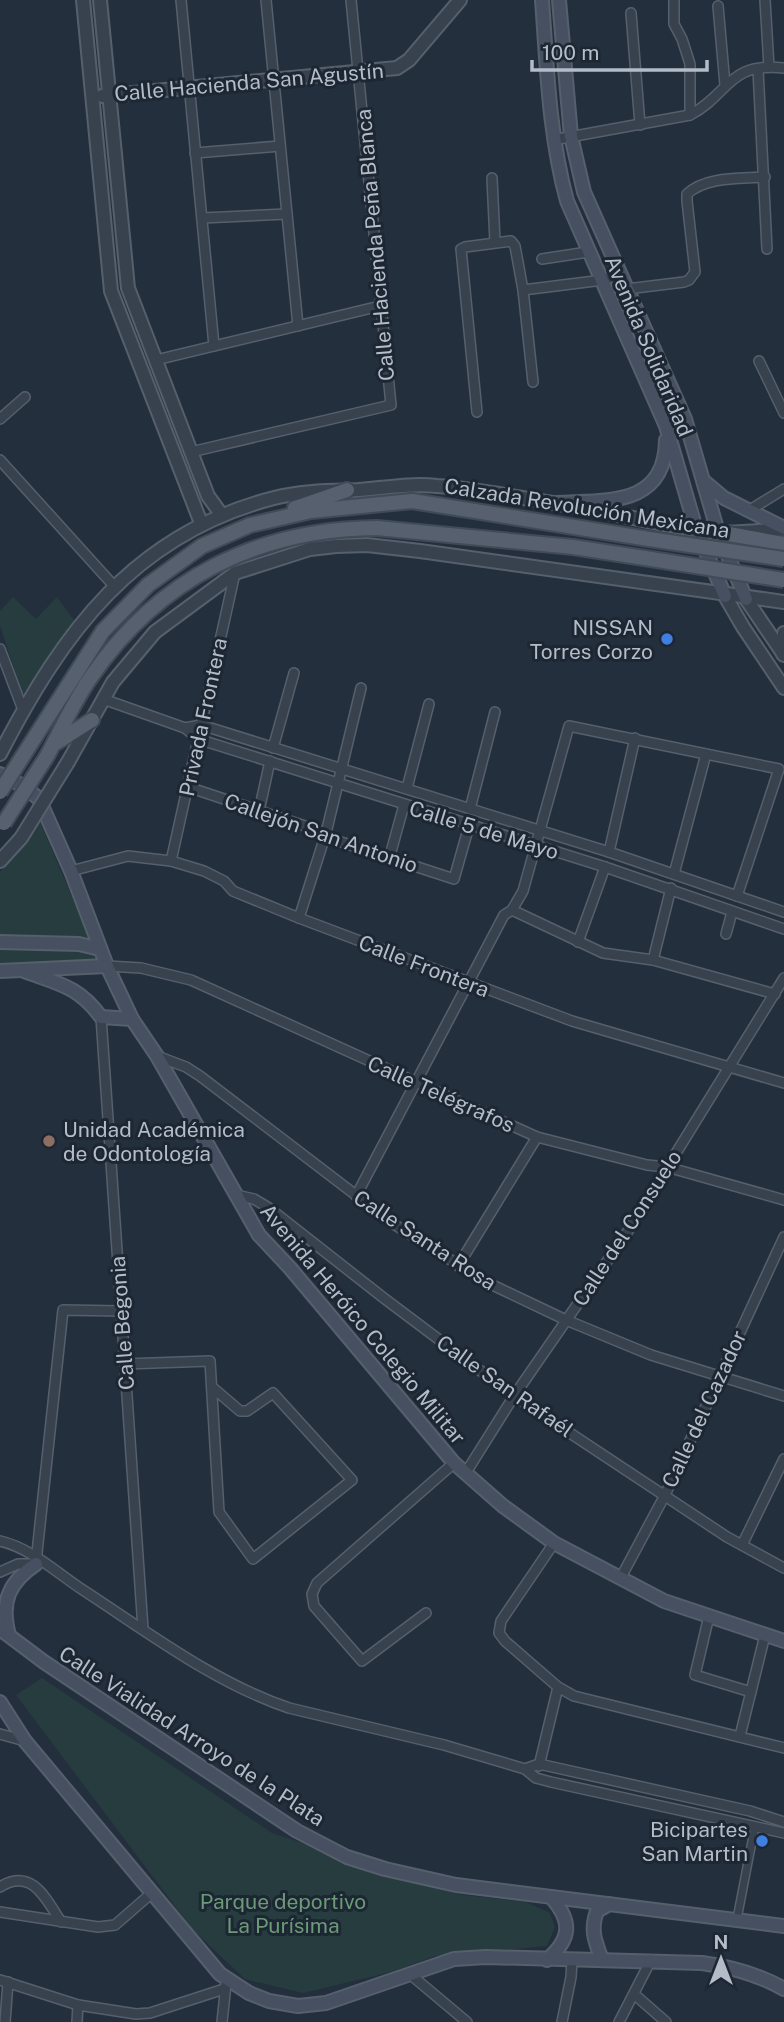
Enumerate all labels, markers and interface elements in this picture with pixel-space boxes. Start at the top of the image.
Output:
scale bar [532,28,707,72]
text: 100 m [542,40,599,65]
street label: Calle Hacienda San Agustín [113,58,385,106]
street label: Calle Hacienda Peña Blanca [351,108,399,382]
street label: Avenida Solidaridad [600,252,698,440]
street label: Calzada Revolución Mexicana [443,473,731,543]
place label: NISSAN Torres Corzo [530,615,653,664]
marker: NISSAN Torres Corzo [659,631,675,647]
street label: Privada Frontera [174,636,232,798]
street label: Callejón San Antonio [221,788,421,878]
street label: Calle 5 de Mayo [406,795,562,865]
street label: Calle Frontera [355,930,493,1002]
street label: Calle Telégrafos [364,1050,518,1138]
place label: Unidad Académica de Odontología [63,1117,245,1166]
marker: Unidad Académica de Odontología [41,1133,57,1149]
street label: Calle del Consuelo [567,1145,687,1311]
street label: Calle Santa Rosa [349,1185,501,1295]
street label: Avenida Heróico Colegio Militar [255,1199,471,1449]
street label: Calle Begonia [105,1255,139,1391]
street label: Calle del Cazador [657,1326,751,1492]
street label: Calle San Rafaél [432,1330,578,1442]
street label: Calle Vialidad Arroyo de la Plata [54,1641,330,1831]
place label: Bicipartes San Martin [642,1817,748,1866]
marker: Bicipartes San Martin [754,1833,770,1849]
park label: Parque deportivo La Purísima [200,1889,366,1938]
north arrow [686,1924,756,1994]
text: N [714,1931,728,1953]

